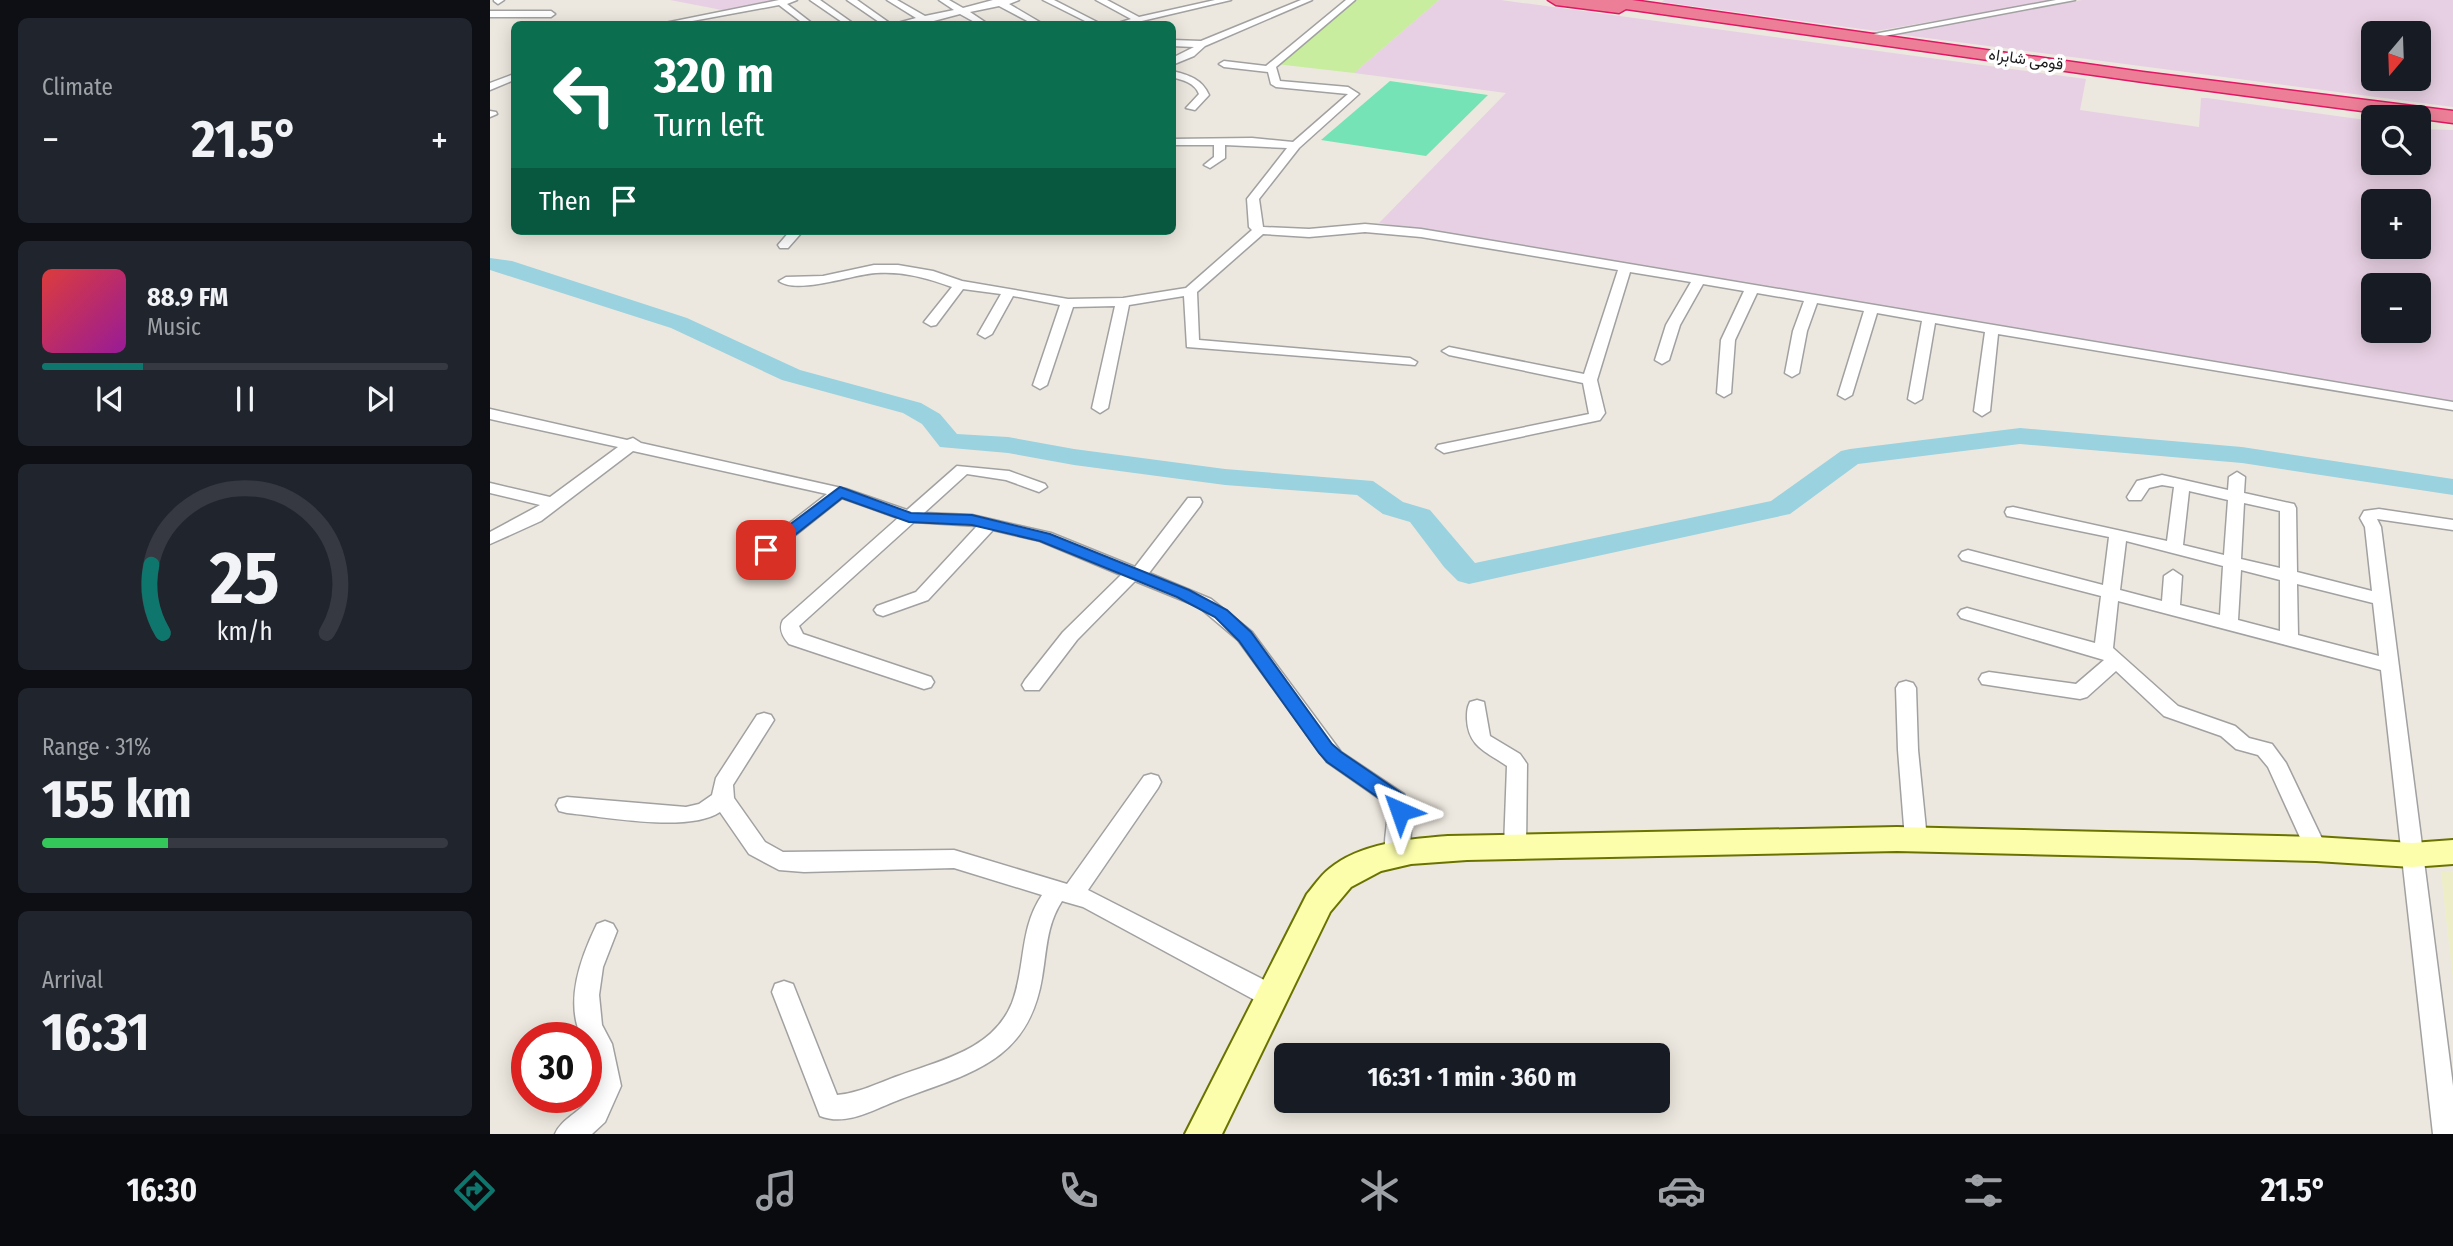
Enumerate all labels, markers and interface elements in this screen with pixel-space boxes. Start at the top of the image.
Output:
north arrow [2361,21,2431,91]
map controls [2361,21,2431,343]
street label: قومی شاہراہ [1987,44,2064,75]
text: 320 m [654,46,774,105]
icon: left [539,49,630,140]
text: Climate [42,73,113,101]
button: search [2361,105,2431,175]
text: Turn left [654,106,764,144]
text: 21.5° [191,108,298,171]
text: − [42,117,59,163]
text: + [431,117,448,163]
icon: arrive [605,182,643,220]
text: Then [539,186,591,217]
button: + [2361,189,2431,259]
button: − [2361,273,2431,343]
text: 88.9 FM [147,282,228,313]
text: Music [147,313,201,341]
icon: previous [91,380,129,418]
icon: pause [226,380,264,418]
icon: next [361,380,399,418]
pin [736,520,796,580]
icon: arrive [747,531,785,569]
text: 25 [209,535,280,622]
text: km/h [217,617,273,647]
text: Range · 31% [42,733,151,761]
text: 155 km [42,768,192,831]
position arrow [1363,774,1437,848]
text: Arrival [42,966,103,994]
text: 16:31 [42,1001,149,1064]
speed limit sign: 30 [511,1022,602,1113]
text: 16:31 · 1 min · 360 m [1367,1062,1577,1093]
icon: directions [450,1166,499,1215]
icon: music [752,1166,801,1215]
icon: phone [1054,1166,1103,1215]
icon: climate [1355,1166,1404,1215]
icon: car [1657,1166,1706,1215]
icon: filters [1959,1166,2008,1215]
text: 16:30 [126,1171,197,1209]
text: 21.5° [2261,1171,2327,1209]

